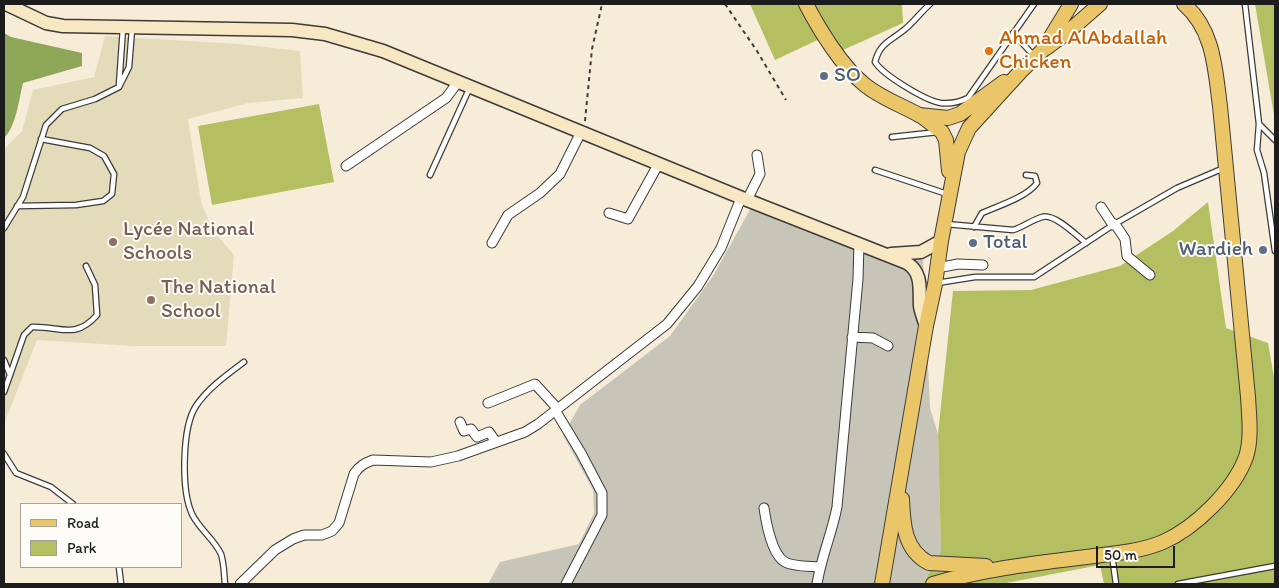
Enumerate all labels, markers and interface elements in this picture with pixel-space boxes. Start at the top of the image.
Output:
place label: Ahmad AlAbdallah Chicken [999,26,1167,76]
marker: Ahmad AlAbdallah Chicken [983,45,995,57]
place label: SO [834,63,861,89]
marker: SO [818,70,830,82]
place label: Lycée National Schools [123,217,254,267]
place label: Total [983,230,1028,256]
marker: Lycée National Schools [107,236,119,248]
marker: Total [967,237,979,249]
place label: Wardieh [1179,237,1253,263]
marker: Wardieh [1257,244,1269,256]
place label: The National School [161,275,276,325]
marker: The National School [145,294,157,306]
legend [20,503,182,568]
text: Road [67,514,99,532]
scale bar [1099,536,1178,568]
text: Park [67,539,97,557]
text: 50 m [1104,546,1137,564]

